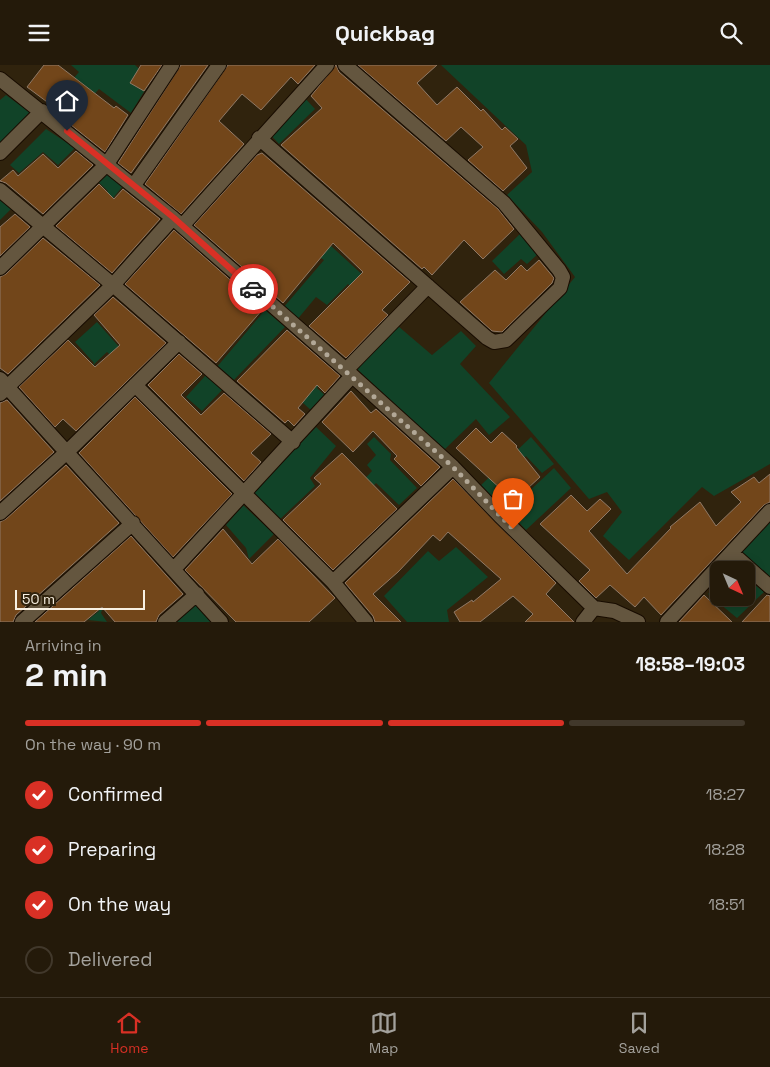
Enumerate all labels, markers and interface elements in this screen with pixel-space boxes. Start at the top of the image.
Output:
icon: menu [25,19,53,47]
text: Quickbag [335,19,435,47]
icon: search [717,19,745,47]
pin [46,80,88,131]
icon: home [53,87,81,115]
courier [228,264,278,314]
icon: car [239,275,267,303]
pin [492,478,534,529]
icon: bag [499,485,527,513]
north arrow [710,561,755,606]
map controls [710,561,755,606]
scale bar [15,587,145,610]
text: 50 m [22,590,55,608]
text: Arriving in [25,635,102,656]
text: 18:58–19:03 [636,652,745,677]
text: 2 min [25,655,108,695]
text: On the way · 90 m [25,734,161,755]
icon: check [25,781,53,809]
text: Confirmed [68,782,163,807]
text: 18:27 [706,784,745,805]
icon: check [25,836,53,864]
text: Preparing [68,837,156,862]
text: 18:28 [705,839,745,860]
icon: check [25,891,53,919]
text: On the way [68,892,171,917]
text: 18:51 [708,894,745,915]
text: Delivered [68,947,153,972]
tab: Home [110,1009,148,1057]
tab: Map [369,1009,398,1057]
tab: Saved [619,1009,660,1057]

